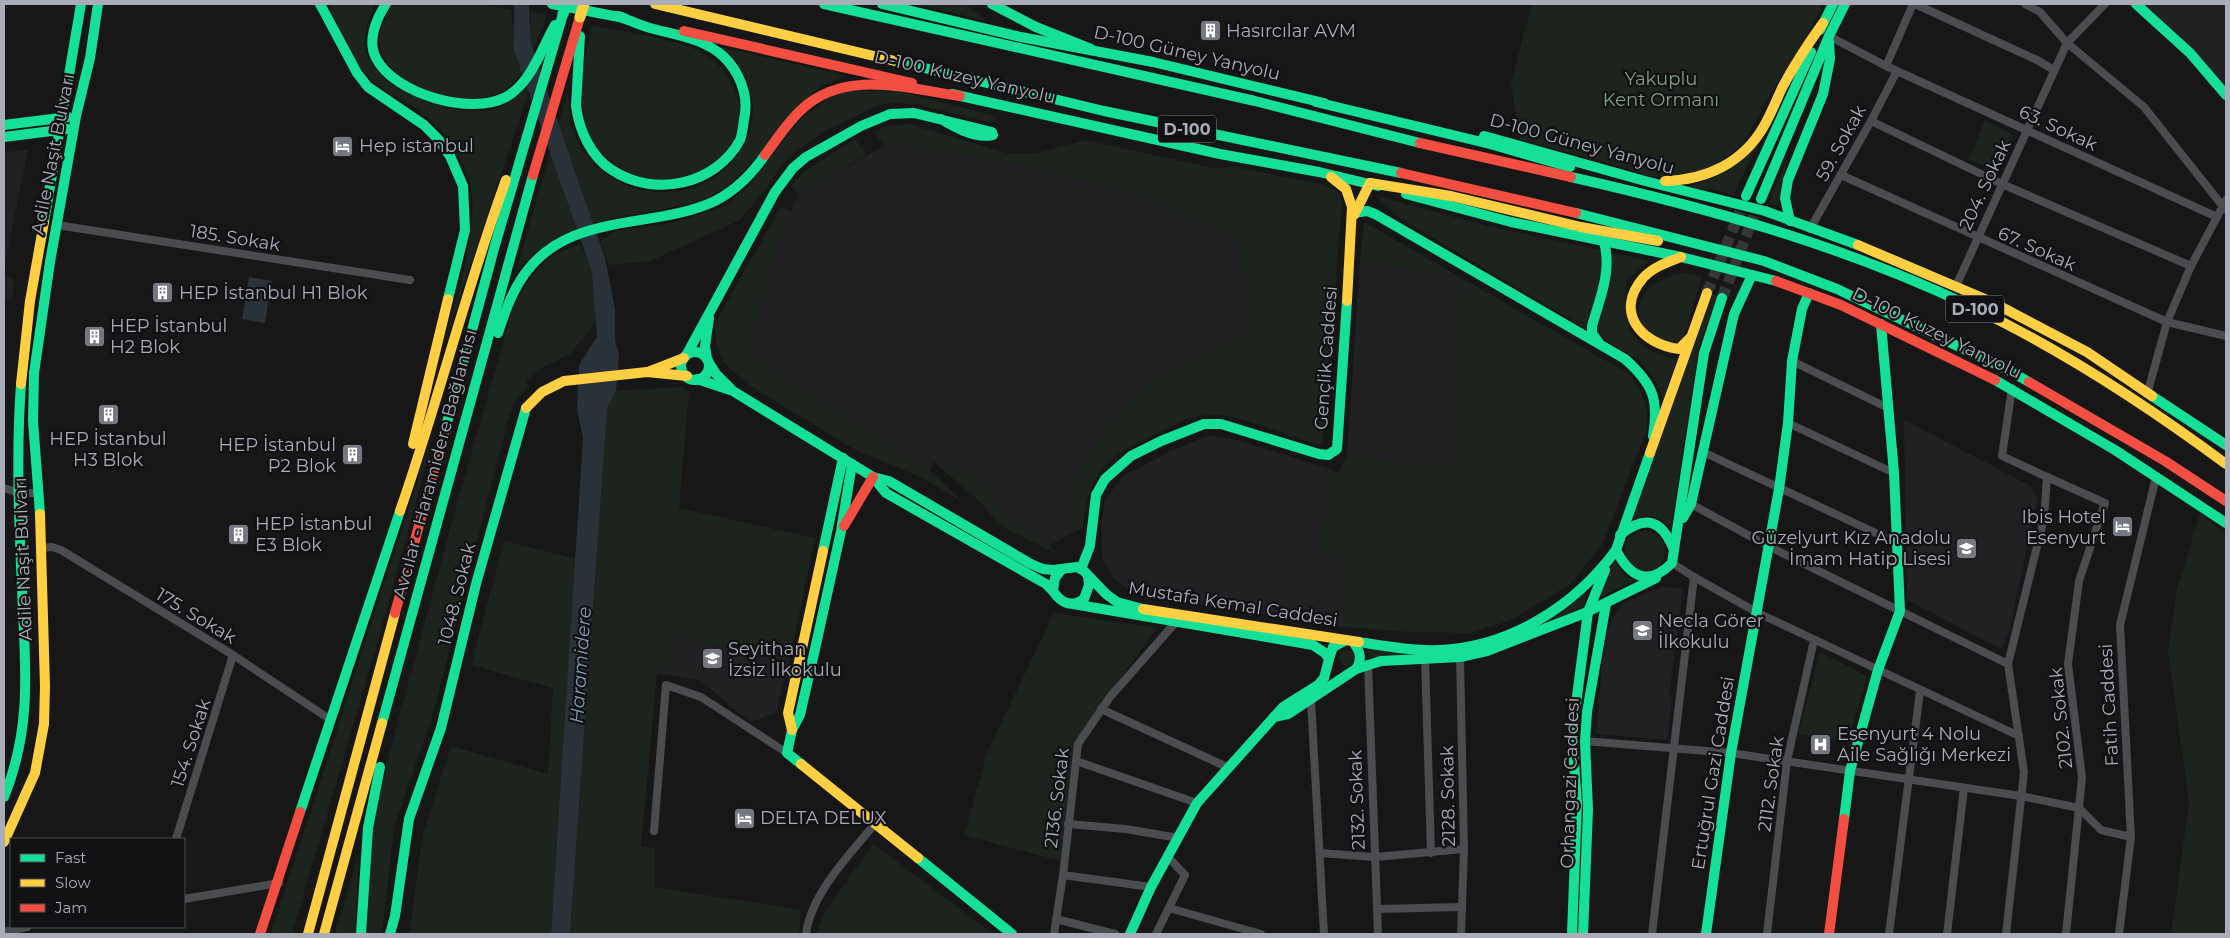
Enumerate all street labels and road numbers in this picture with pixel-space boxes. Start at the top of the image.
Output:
street label: D-100 Güney Yanyolu [1092,21,1282,85]
street label: D-100 Kuzey Yanyolu [872,45,1058,109]
street label: Adile Naşit Bulvarı [27,72,79,236]
street label: 63. Sokak [2015,100,2101,156]
street label: 59. Sokak [1811,101,1871,185]
street label: D-100 Güney Yanyolu [1487,109,1677,179]
road number: D-100 [1158,116,1216,142]
street label: 204. Sokak [1954,136,2016,234]
street label: 185. Sokak [188,220,282,256]
street label: 67. Sokak [1994,222,2080,276]
street label: D-100 Kuzey Yanyolu [1849,282,2025,384]
street label: Gençlik Caddesi [1310,285,1342,431]
road number: D-100 [1946,296,2004,322]
street label: Avcılar - Haramidere Bağlantısı [388,327,482,601]
street label: Adile Naşit Bulvarı [9,477,37,641]
street label: 1048. Sokak [434,540,480,648]
street label: Mustafa Kemal Caddesi [1127,577,1339,631]
street label: 175. Sokak [152,583,240,649]
street label: Fatih Caddesi [2095,643,2123,767]
street label: 2102. Sokak [2045,666,2077,770]
street label: Ertuğrul Gazi Caddesi [1687,675,1739,871]
street label: 154. Sokak [166,696,216,790]
street label: Orhangazi Caddesi [1556,697,1584,869]
street label: 2112. Sokak [1753,734,1789,833]
street label: 2128. Sokak [1436,745,1460,847]
street label: 2136. Sokak [1040,746,1074,849]
street label: 2132. Sokak [1344,749,1370,850]

